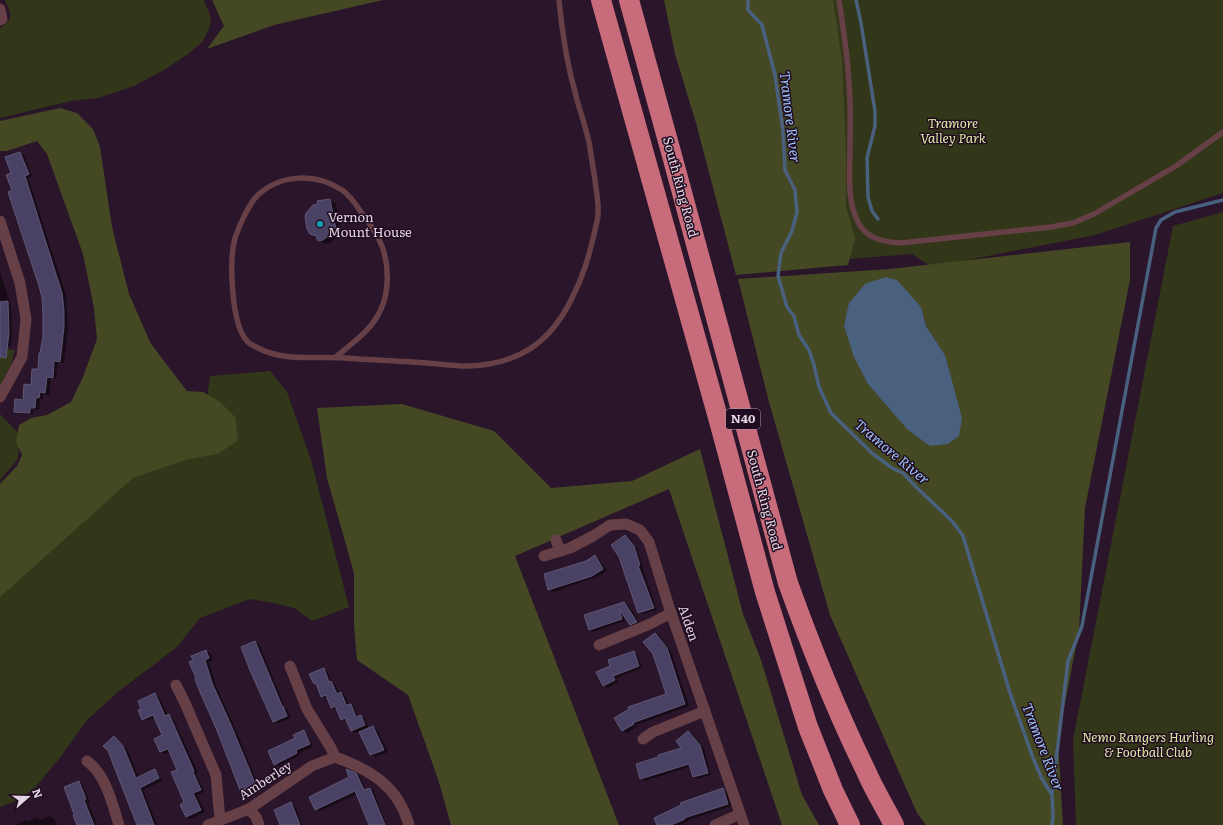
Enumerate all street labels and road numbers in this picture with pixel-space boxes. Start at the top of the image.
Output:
street label: South Ring Road [659,134,704,239]
road number: N40 [726,409,760,429]
street label: South Ring Road [743,447,788,552]
street label: Alden [674,602,705,644]
street label: Amberley [234,755,296,804]

